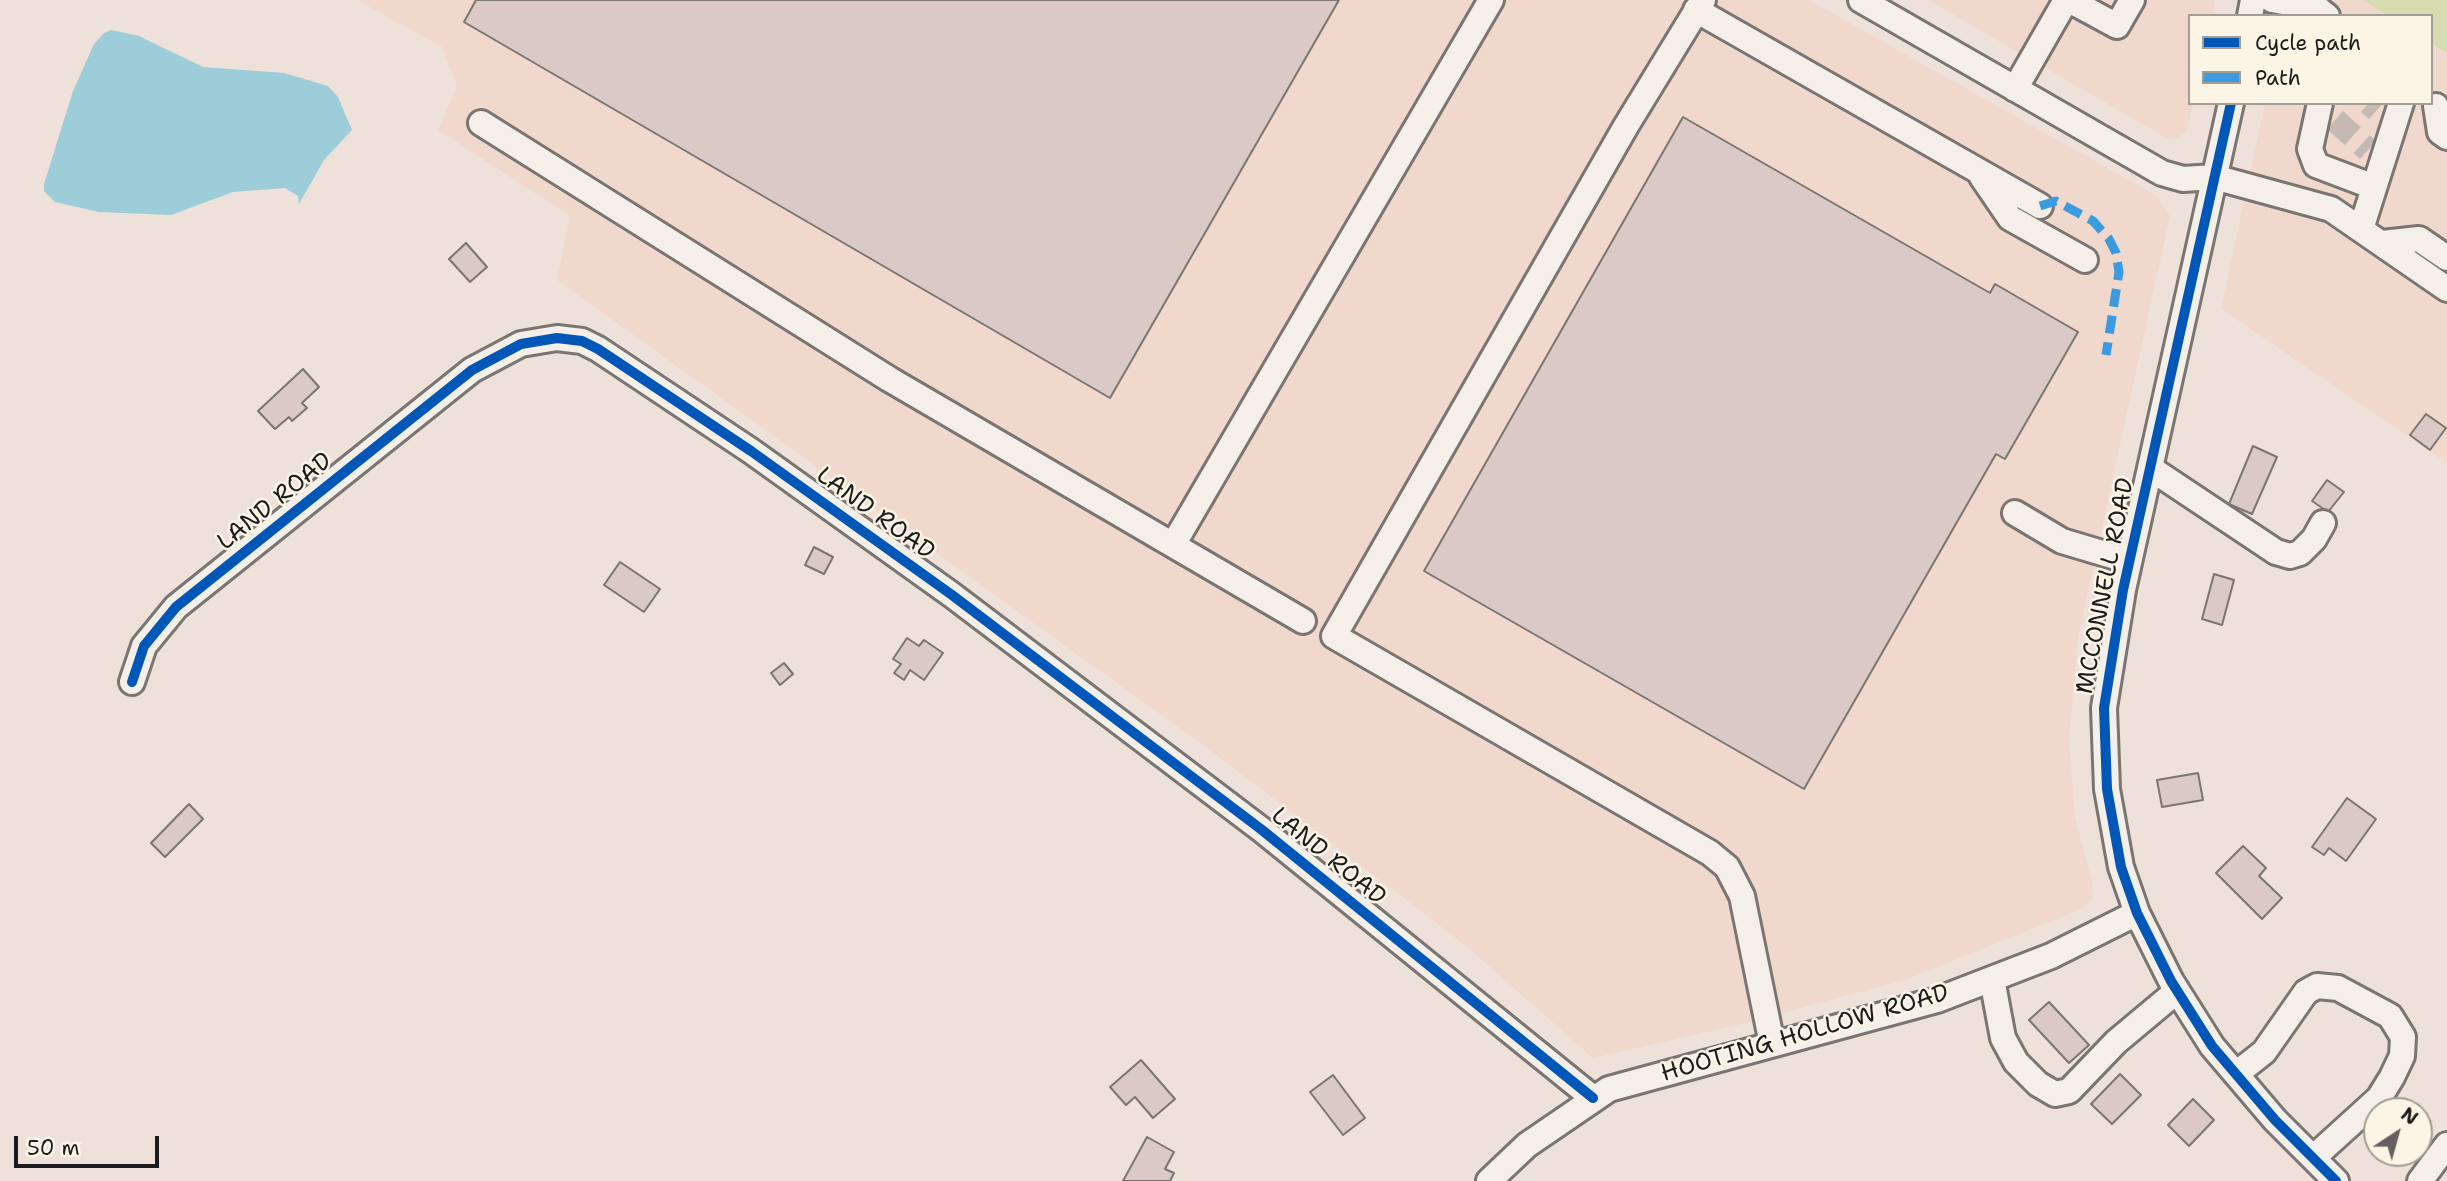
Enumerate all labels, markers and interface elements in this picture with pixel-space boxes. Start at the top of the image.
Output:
legend [2188,14,2433,105]
text: Cycle path [2255,29,2361,57]
text: Path [2255,64,2301,92]
street label: LAND ROAD [212,447,338,557]
street label: LAND ROAD [810,461,940,567]
street label: MCCONNELL ROAD [2071,475,2141,697]
street label: LAND ROAD [1265,802,1391,912]
street label: HOOTING HOLLOW ROAD [1658,979,1952,1089]
north arrow [2363,1097,2433,1167]
text: N [2396,1102,2423,1131]
scale bar [18,1122,163,1166]
text: 50 m [27,1134,80,1162]

